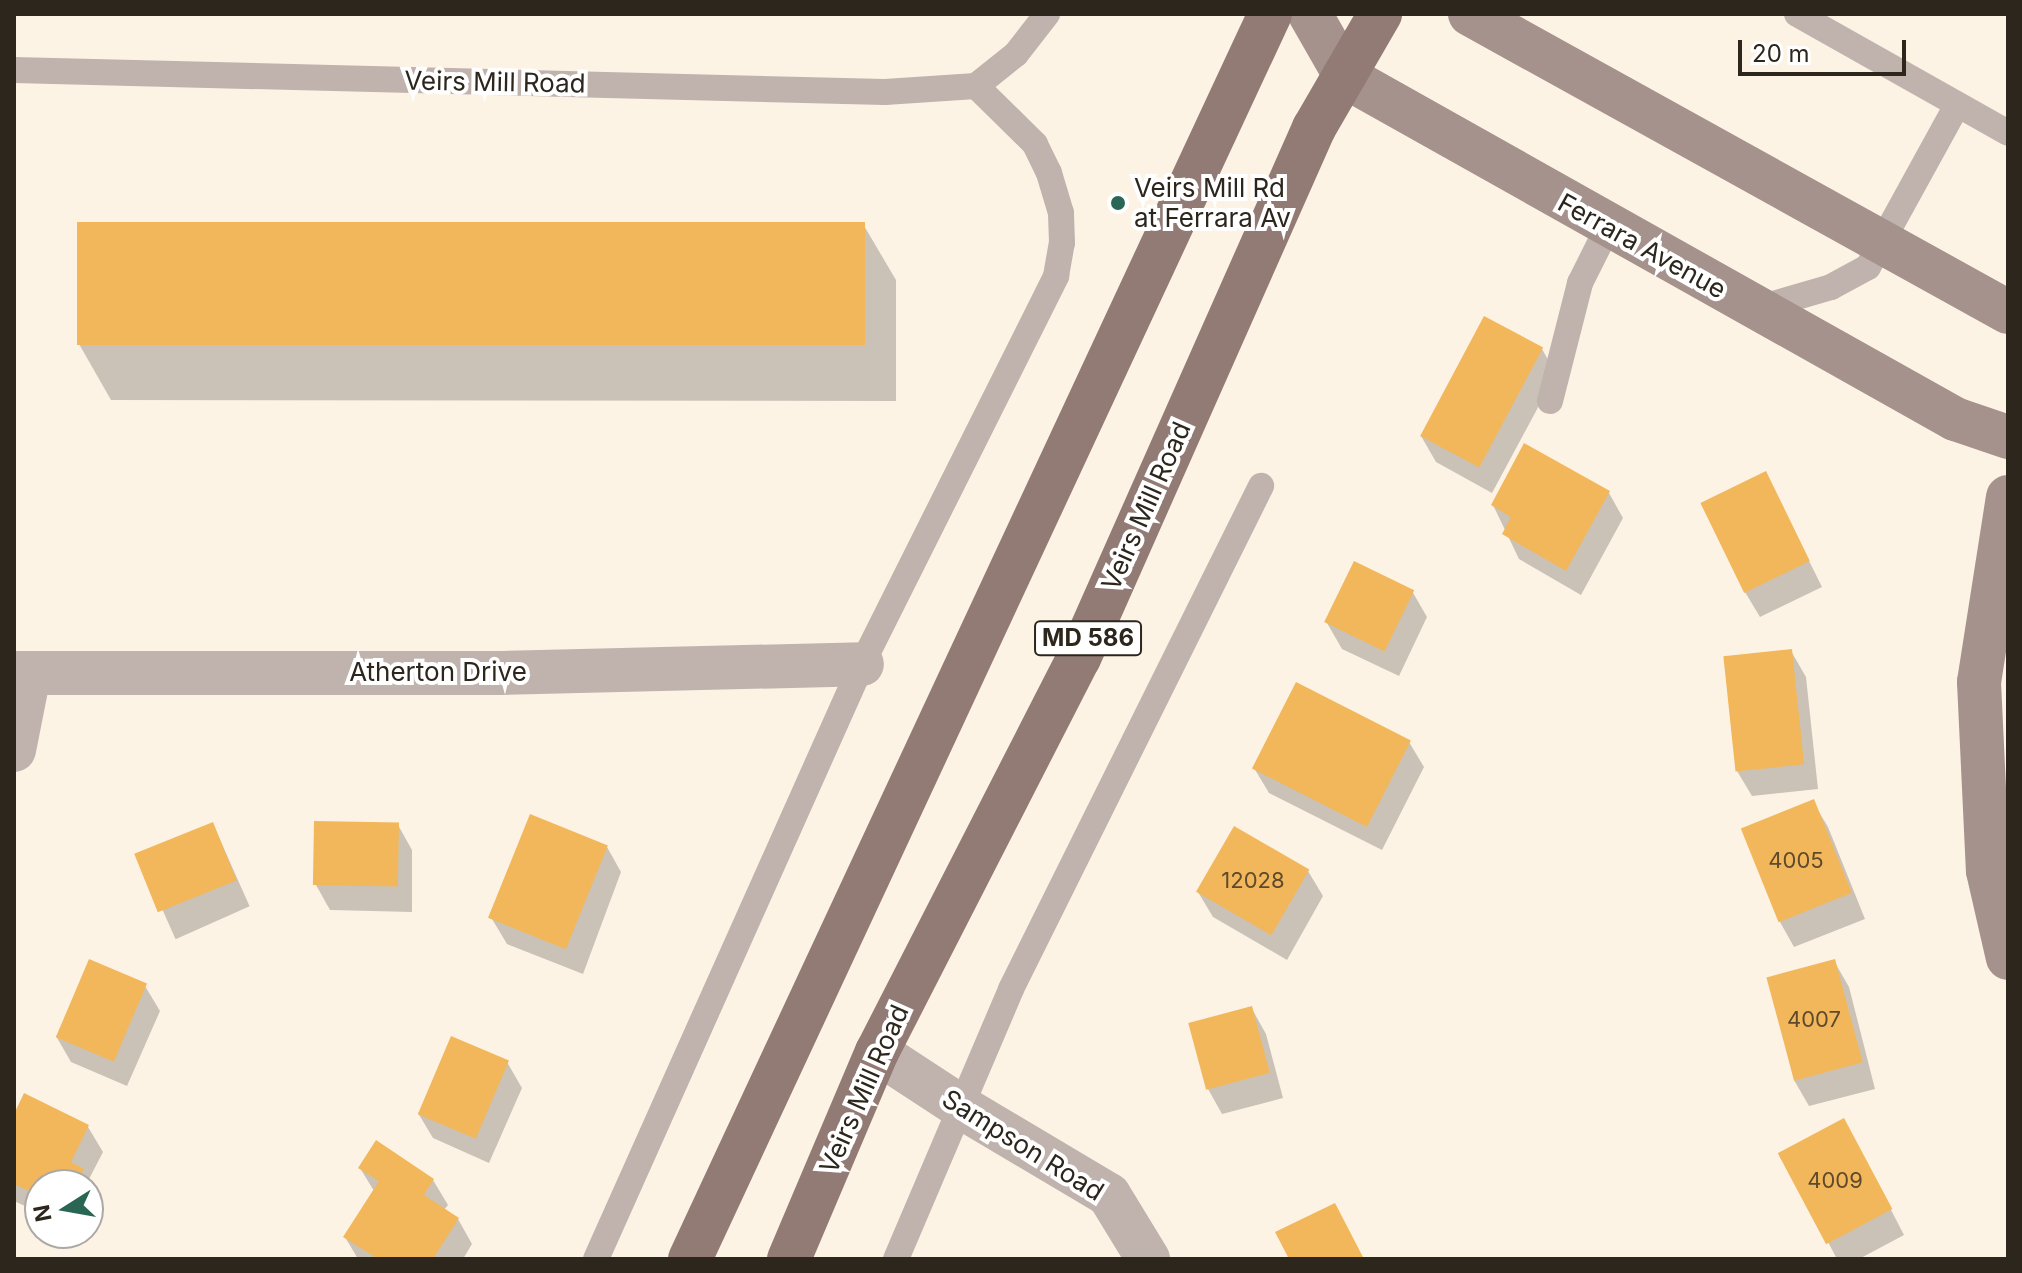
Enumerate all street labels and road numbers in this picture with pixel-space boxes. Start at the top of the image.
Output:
street label: Veirs Mill Road [404,65,586,99]
street label: Ferrara Avenue [1553,187,1731,305]
street label: Veirs Mill Road [1095,417,1197,595]
road number: MD 586 [1034,618,1142,658]
street label: Atherton Drive [349,656,527,688]
street label: Veirs Mill Road [813,1000,915,1178]
street label: Sampson Road [936,1083,1110,1207]

